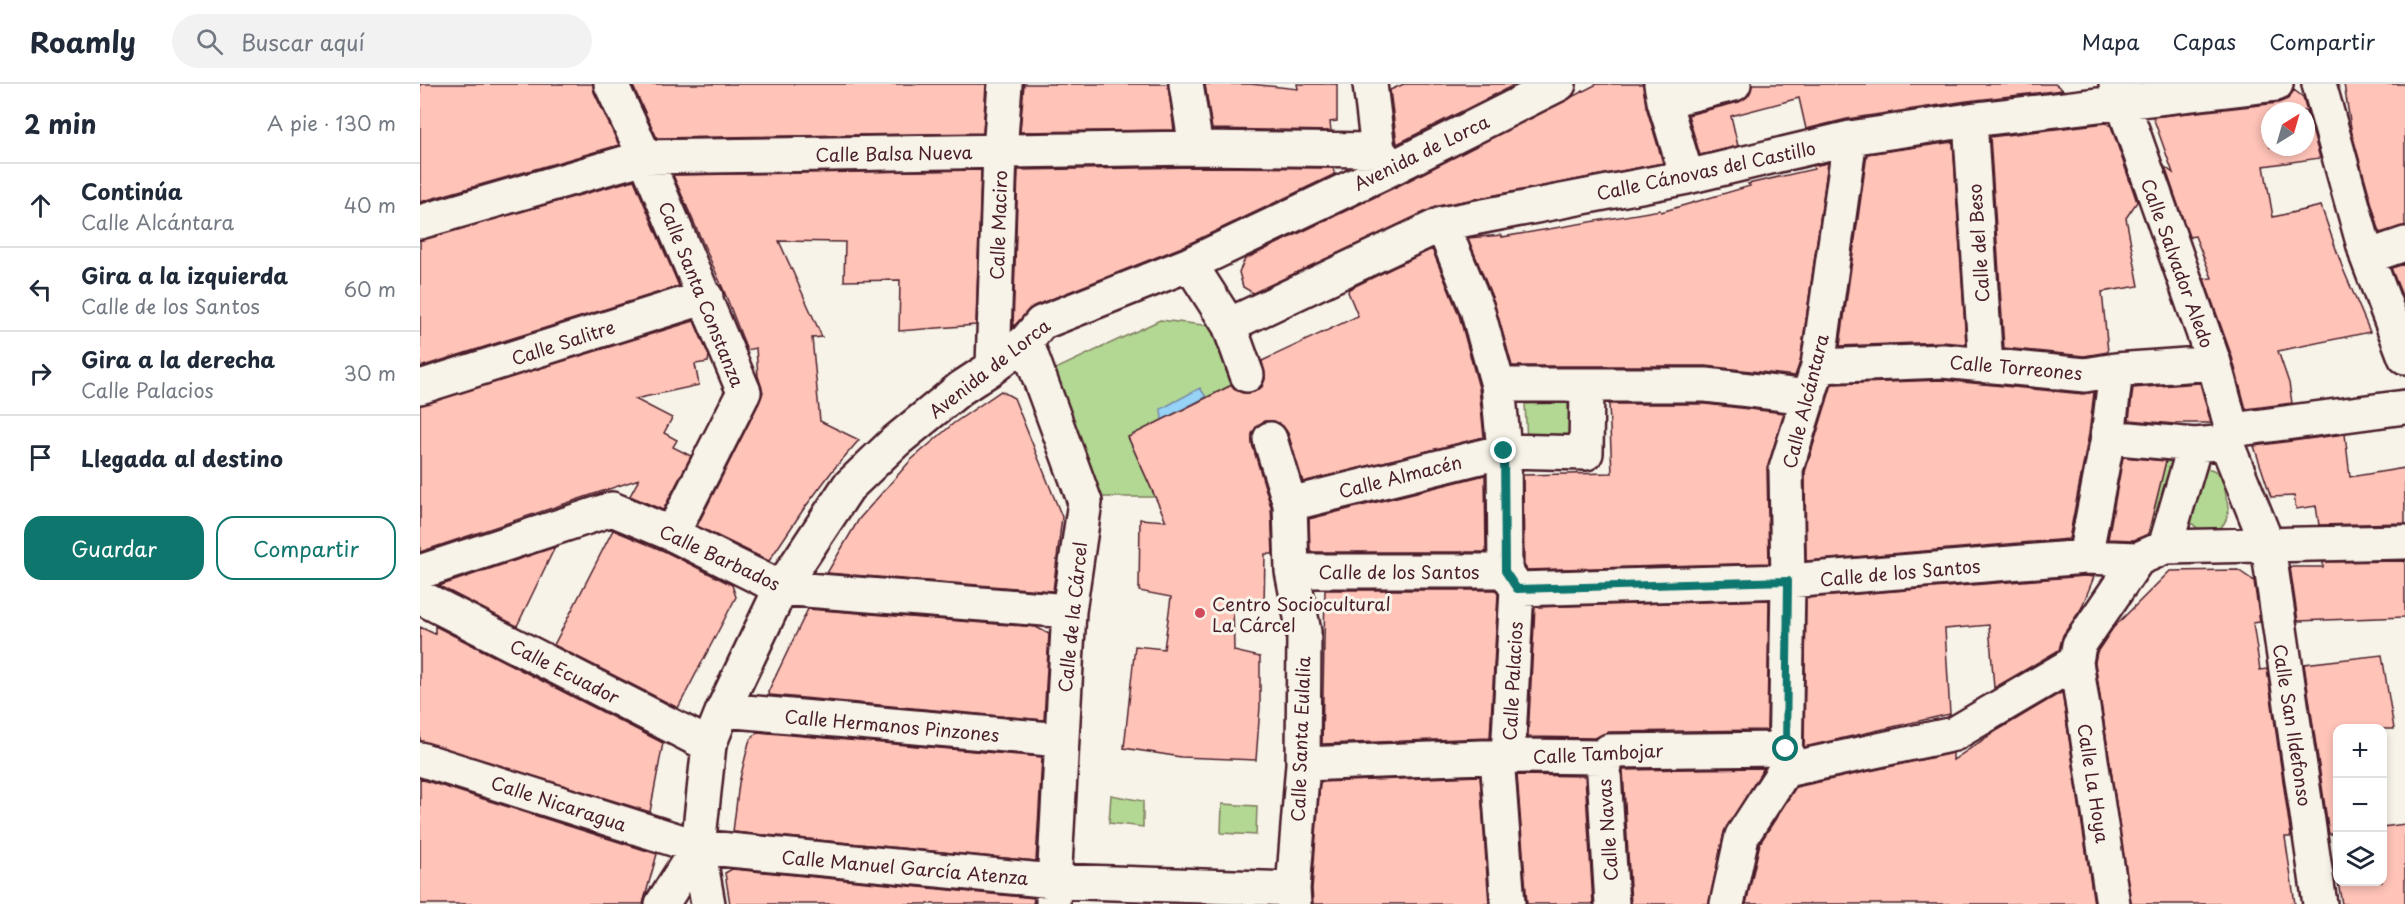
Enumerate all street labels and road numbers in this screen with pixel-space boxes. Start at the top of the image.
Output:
street label: Avenida de Lorca [1349,107,1494,197]
street label: Calle Cánovas del Castillo [1594,134,1818,206]
street label: Calle Balsa Nueva [815,138,973,168]
street label: Calle Maciro [983,170,1013,280]
street label: Calle Salvador Aledo [2135,175,2221,351]
street label: Calle del Beso [1960,183,1996,303]
street label: Calle Santa Constanza [652,197,752,392]
street label: Avenida de Lorca [922,311,1056,424]
street label: Calle Salitre [508,313,618,371]
street label: Calle Alcántara [1775,330,1835,471]
street label: Calle Torreones [1948,348,2084,386]
street label: Calle Almacén [1336,448,1464,504]
street label: Calle Barbados [655,517,785,597]
street label: Calle de la Cárcel [1051,540,1093,694]
street label: Calle de los Santos [1819,552,1981,592]
street label: Calle de los Santos [1319,558,1479,585]
street label: Calle Palacios [1495,621,1529,741]
street label: Calle Ecuador [505,632,625,711]
street label: Calle San Ildefonso [2267,642,2319,808]
street label: Calle Santa Eulalia [1284,655,1316,822]
street label: Calle Hermanos Pinzones [783,702,1001,748]
street label: Calle La Hoya [2071,721,2117,845]
street label: Calle Tambojar [1532,736,1665,770]
street label: Calle Nicaragua [488,768,631,838]
street label: Calle Navas [1590,778,1624,882]
street label: Calle Manuel García Atenza [780,843,1030,891]

